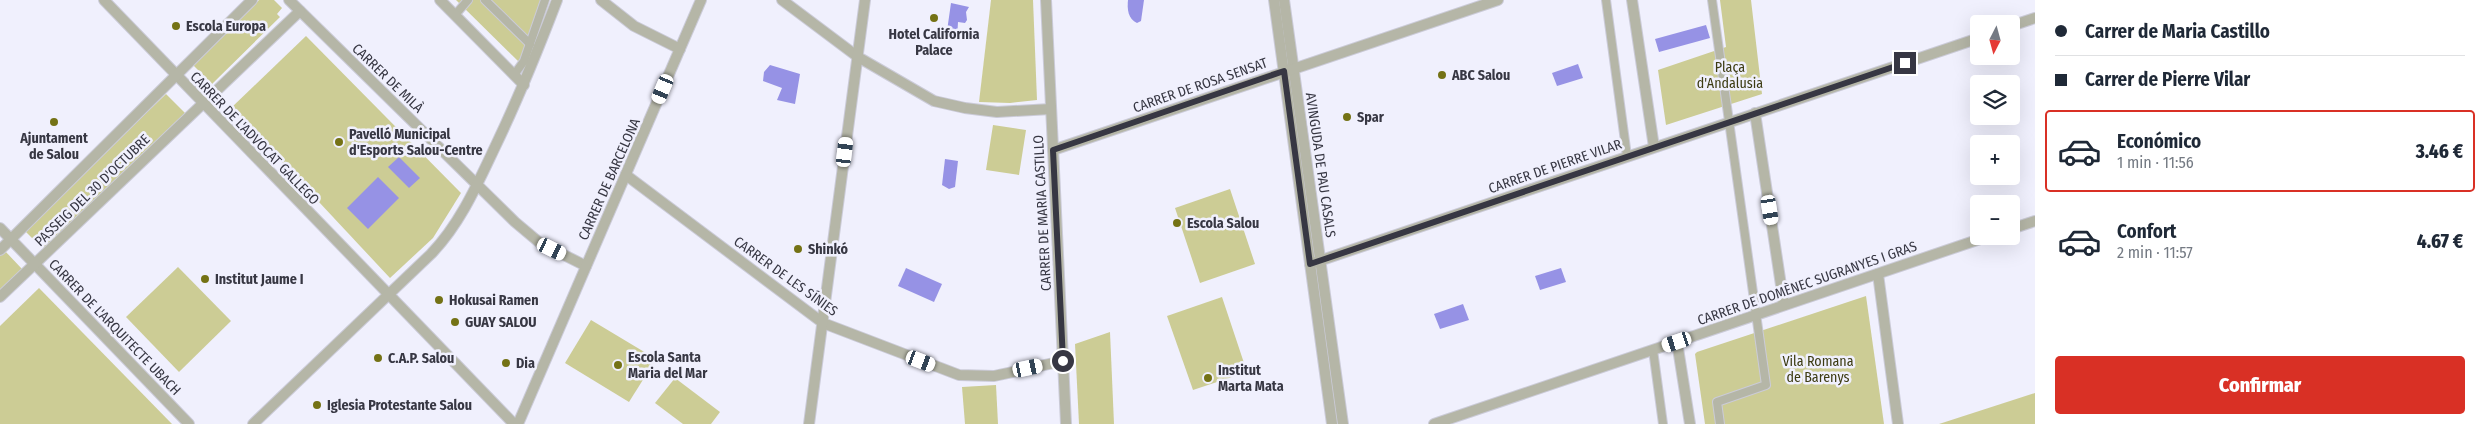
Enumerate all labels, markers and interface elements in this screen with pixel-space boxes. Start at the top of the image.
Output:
marker: Hotel California Palace [928,12,940,24]
north arrow [1970,15,2020,65]
map controls [1970,15,2020,245]
place label: Escola Europa [186,18,266,35]
marker: Escola Europa [170,20,182,32]
text: Carrer de Maria Castillo [2085,20,2270,43]
place label: Hotel California Palace [889,26,979,59]
street label: CARRER DE MILÀ [349,39,428,117]
route end [1894,52,1916,74]
street label: CARRER DE ROSA SENSAT [1131,54,1270,116]
park label: Plaça d'Andalusia [1697,59,1763,92]
place label: ABC Salou [1451,67,1510,84]
street label: CARRER DE L'ADVOCAT GALLEGO [187,68,323,209]
text: Carrer de Pierre Vilar [2085,68,2250,91]
marker: ABC Salou [1436,69,1448,81]
car [650,72,675,106]
button: layers [1970,75,2020,125]
street label: AVINGUDA DE PAU CASALS [1302,91,1339,239]
place label: Spar [1357,109,1385,126]
marker: Spar [1341,111,1353,123]
street label: CARRER DE BARCELONA [575,115,644,243]
marker: Ajuntament de Salou [48,116,60,128]
place label: Pavelló Municipal d'Esports Salou-Centre [349,126,483,159]
icon: car [2057,129,2102,174]
place label: Ajuntament de Salou [19,130,89,163]
text: Económico [2117,130,2201,153]
street label: PASSEIG DEL 30 D'OCTUBRE [31,131,154,250]
street label: CARRER DE MARIA CASTILLO [1030,134,1055,291]
button: + [1970,135,2020,185]
marker: Pavelló Municipal d'Esports Salou-Centre [333,136,345,148]
car [835,136,854,168]
street label: CARRER DE PIERRE VILAR [1486,136,1624,197]
text: 3.46 € [2416,140,2463,163]
text: 1 min · 11:56 [2117,153,2194,172]
car [1760,194,1779,226]
button: − [1970,195,2020,245]
place label: Escola Salou [1187,215,1259,232]
marker: Escola Salou [1171,217,1183,229]
icon: car [2057,219,2102,264]
text: Confort [2117,220,2177,243]
text: 4.67 € [2417,230,2463,253]
street label: CARRER DE LES SÍNIES [730,232,842,320]
car [535,236,568,262]
street label: CARRER DE DOMÈNEC SUGRANYES I GRAS [1695,237,1919,329]
place label: Shinkó [808,241,849,258]
marker: Shinkó [792,243,804,255]
text: 2 min · 11:57 [2117,243,2193,262]
street label: CARRER DE L'ARQUITECTE UBACH [45,256,184,399]
place label: Institut Jaume I [215,271,304,288]
marker: Institut Jaume I [199,273,211,285]
place label: Hokusai Ramen [449,292,539,309]
marker: Hokusai Ramen [433,294,445,306]
place label: GUAY SALOU [465,314,536,331]
marker: GUAY SALOU [449,316,461,328]
car [1660,330,1693,354]
place label: Escola Santa Maria del Mar [628,349,708,382]
car [904,349,937,373]
place label: C.A.P. Salou [388,350,454,367]
route start [1052,350,1074,372]
marker: C.A.P. Salou [372,352,384,364]
park label: Vila Romana de Barenys [1782,353,1854,386]
place label: Dia [516,355,535,372]
button: Confirmar [2055,356,2465,414]
marker: Dia [500,357,512,369]
car [1011,358,1044,378]
marker: Escola Santa Maria del Mar [612,359,624,371]
place label: Institut Marta Mata [1218,362,1284,395]
marker: Institut Marta Mata [1202,372,1214,384]
place label: Iglesia Protestante Salou [327,397,472,414]
marker: Iglesia Protestante Salou [311,399,323,411]

